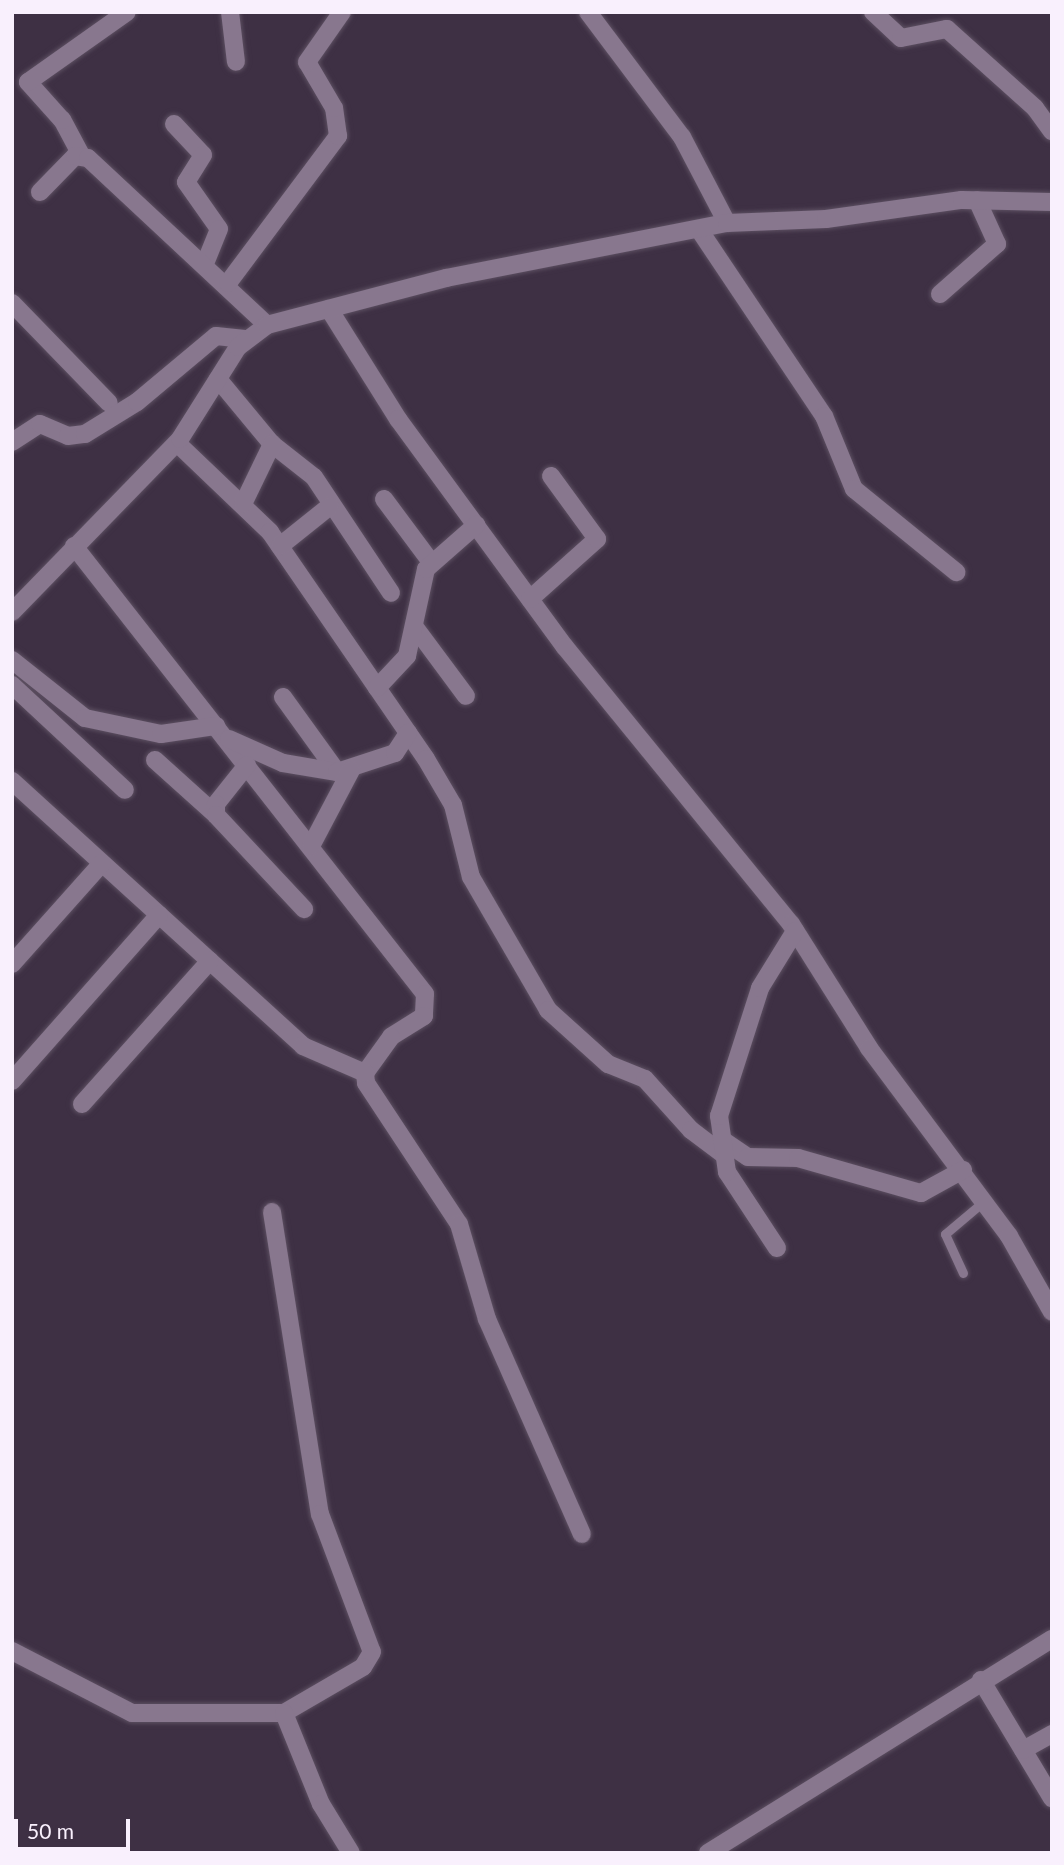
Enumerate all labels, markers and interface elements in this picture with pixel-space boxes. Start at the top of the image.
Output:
scale bar [18,1806,133,1850]
text: 50 m [27,1818,74,1843]

